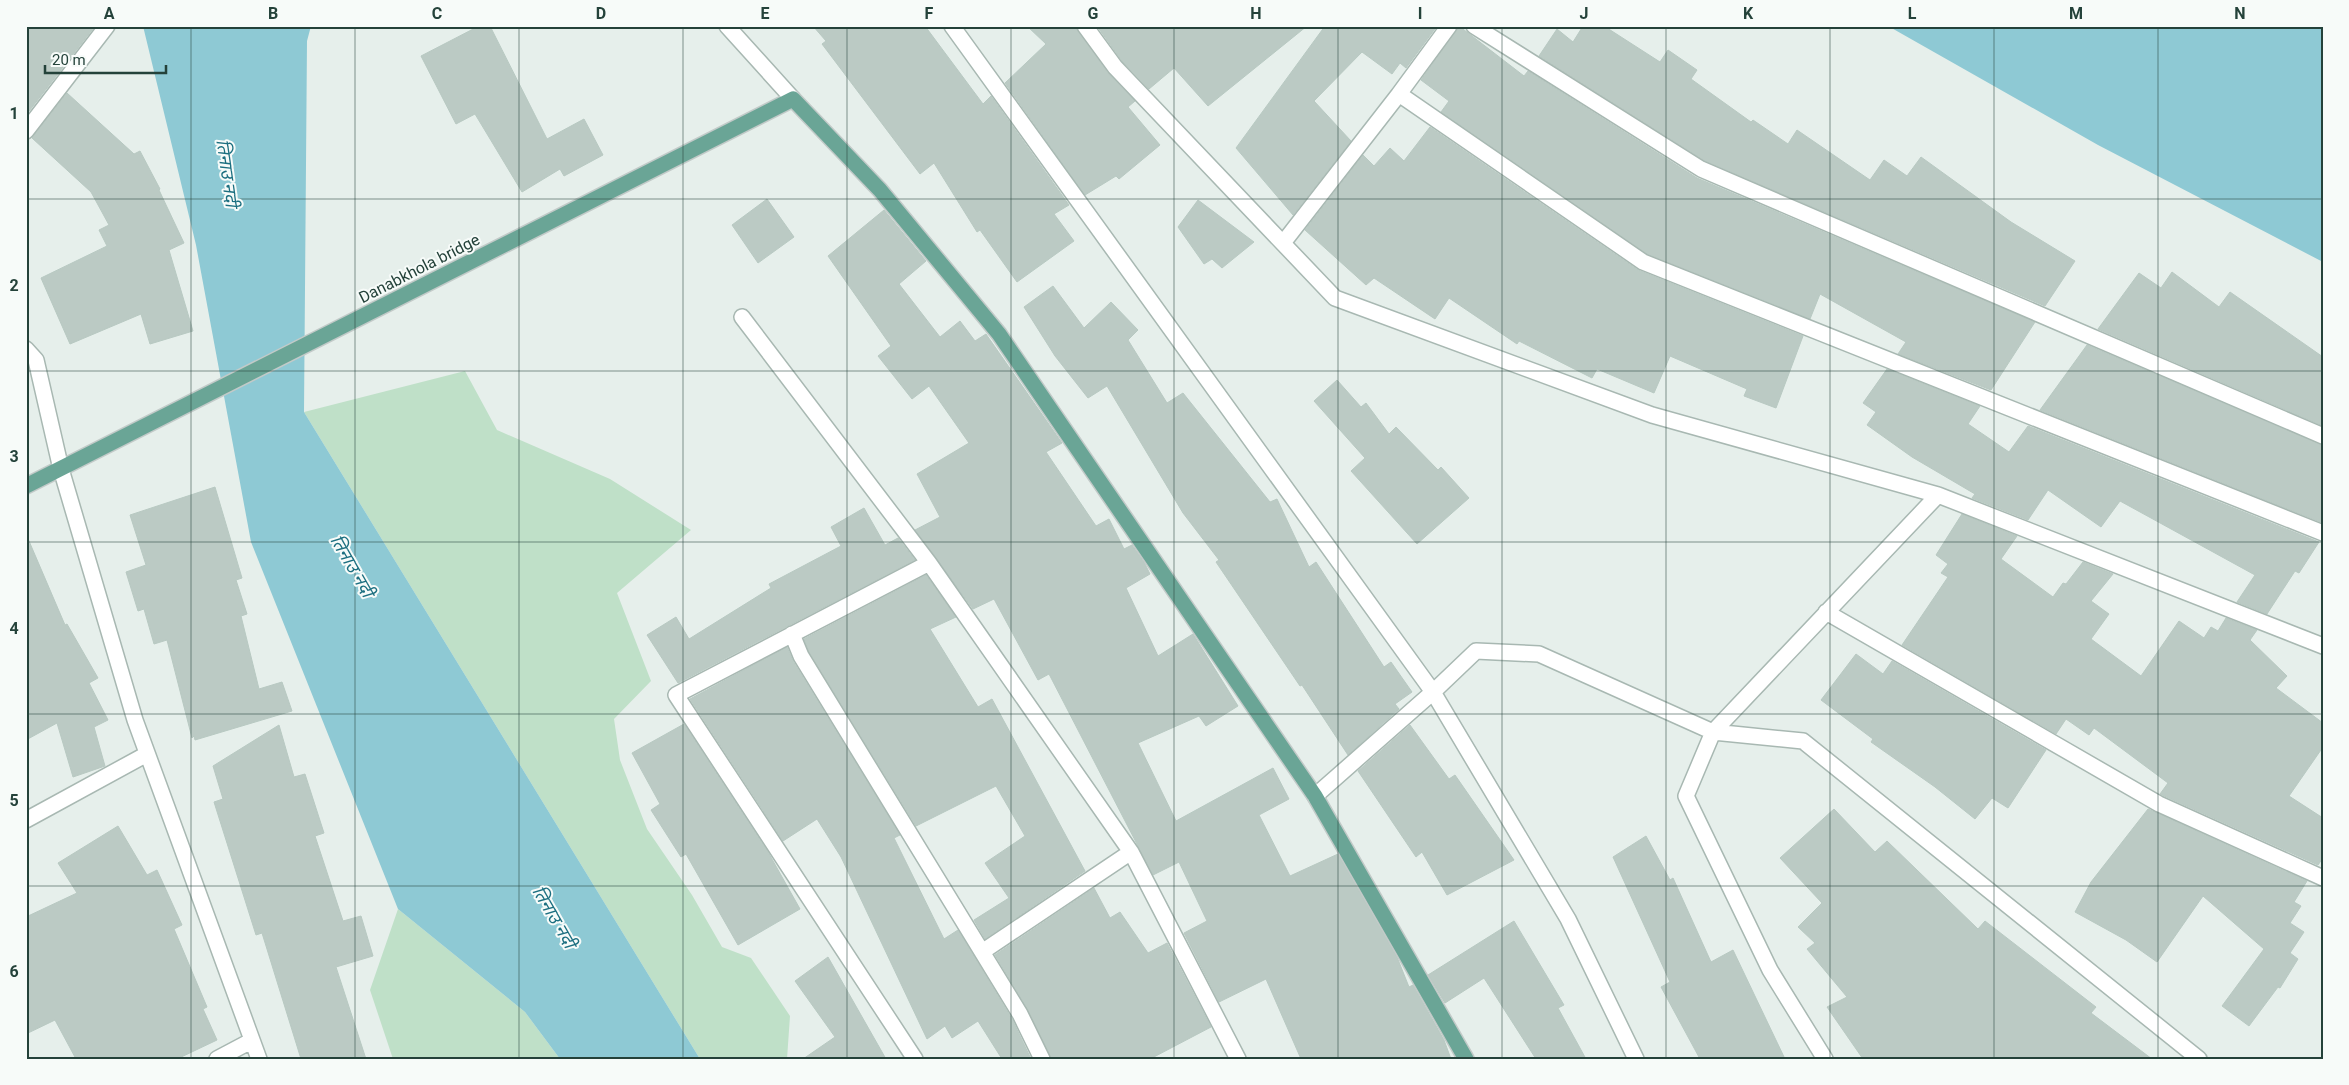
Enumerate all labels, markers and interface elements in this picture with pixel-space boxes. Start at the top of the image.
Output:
text: A [104,4,115,23]
text: B [268,4,278,23]
text: C [432,4,442,23]
text: D [596,4,606,23]
text: E [761,4,770,23]
text: F [925,4,934,23]
text: G [1088,4,1099,23]
text: H [1250,4,1262,23]
text: I [1418,4,1422,23]
text: J [1580,4,1588,23]
text: K [1743,4,1754,23]
text: L [1908,4,1917,23]
text: M [2069,4,2083,23]
text: N [2234,4,2246,23]
scale bar [45,42,166,74]
text: 20 m [52,51,86,69]
text: 1 [9,104,19,123]
water label: तिनाउ नदी [212,138,243,211]
street label: Danabkhola bridge [356,230,483,307]
text: 2 [9,276,19,295]
text: 3 [9,447,19,466]
water label: तिनाउ नदी [326,531,380,603]
text: 4 [9,619,19,638]
text: 5 [9,791,19,810]
water label: तिनाउ नदी [528,882,582,954]
text: 6 [9,962,19,981]

